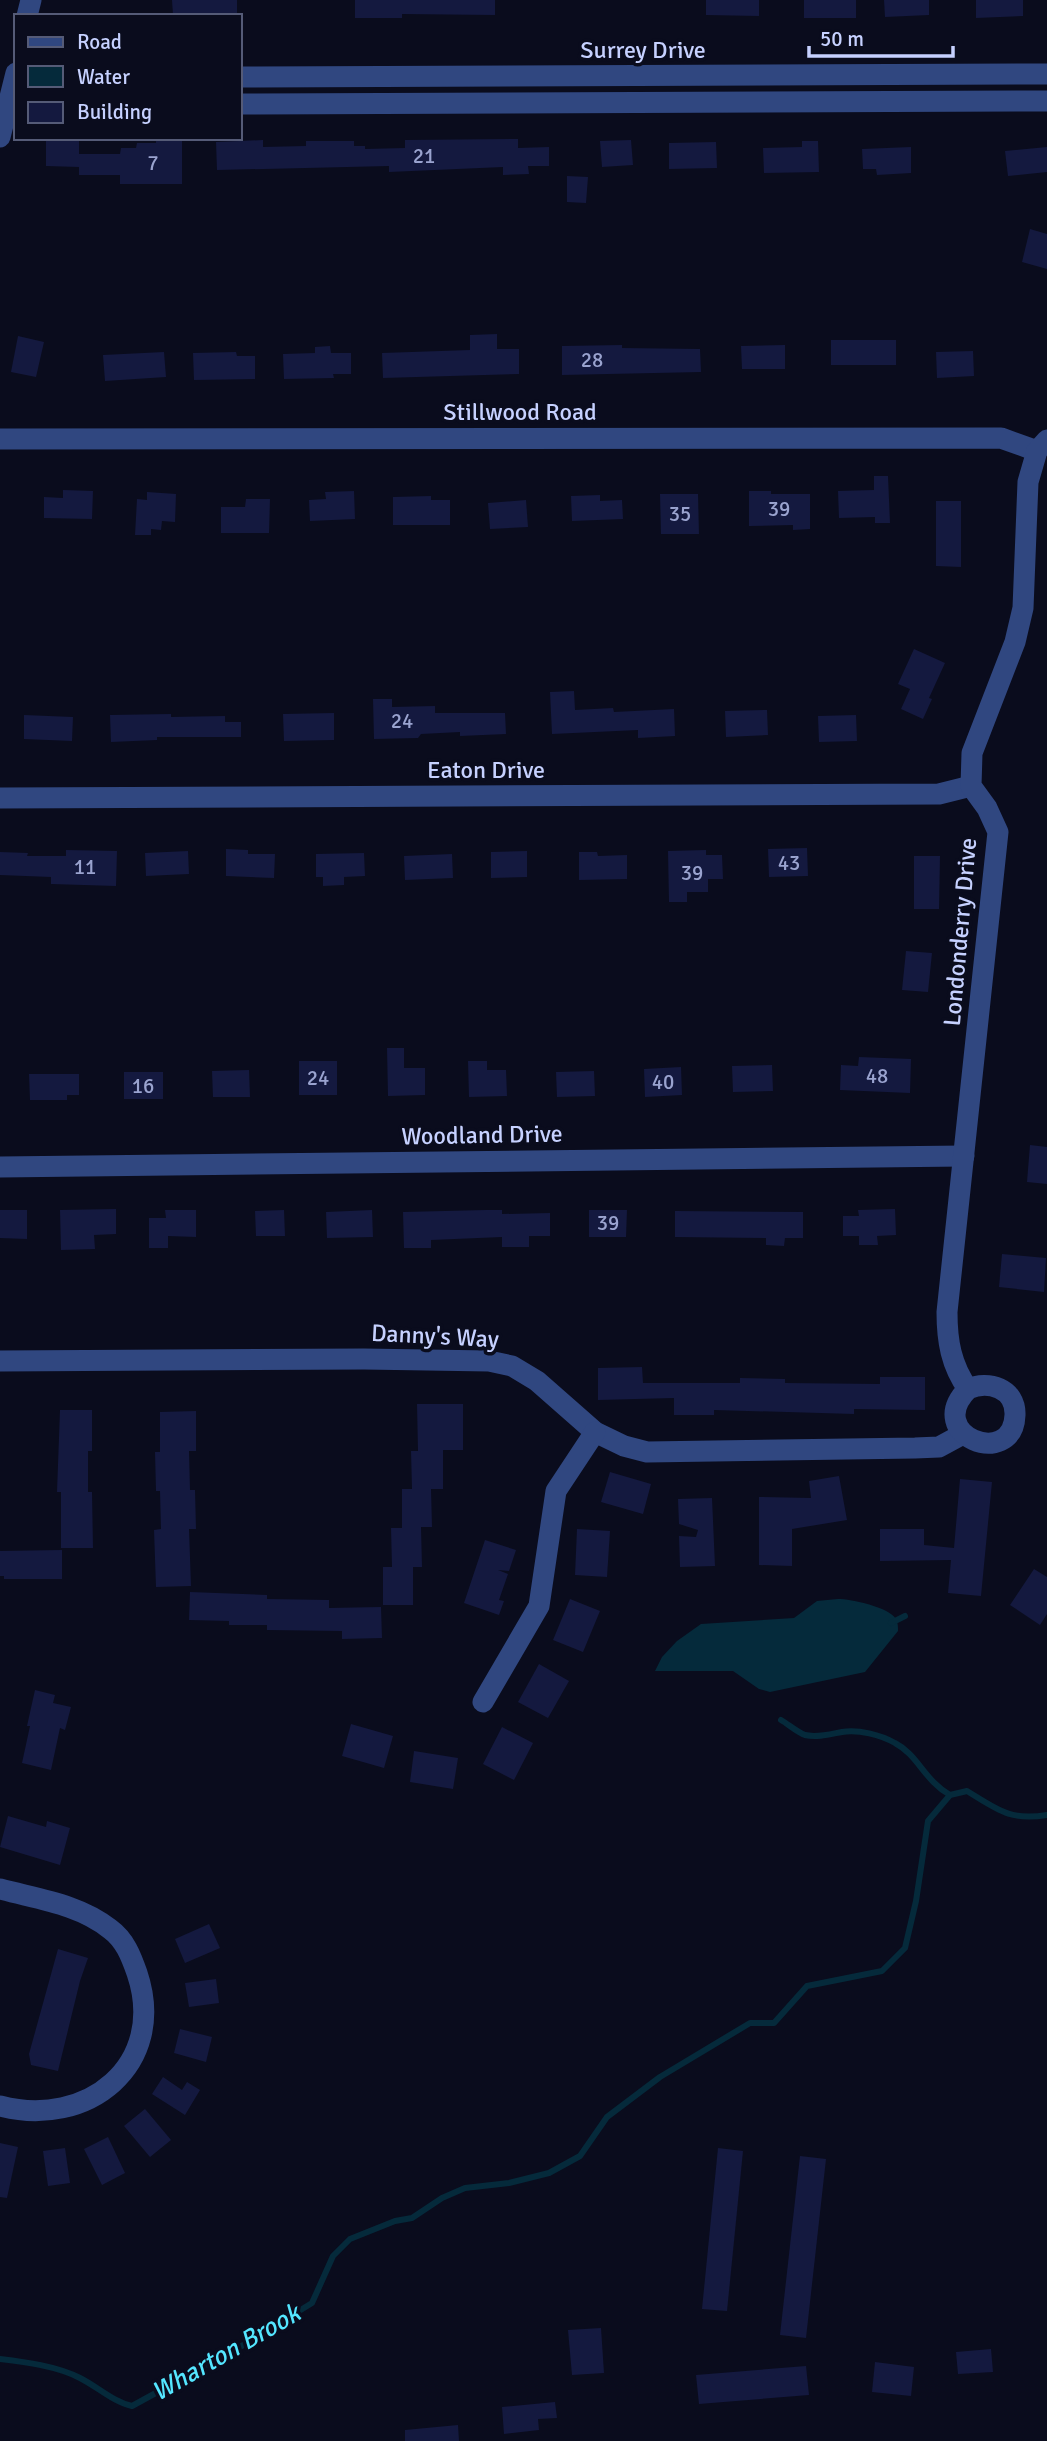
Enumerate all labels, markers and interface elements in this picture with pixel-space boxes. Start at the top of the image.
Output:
legend [14,14,242,140]
scale bar [809,14,953,58]
text: 50 m [820,26,864,52]
text: Road [77,29,122,55]
street label: Surrey Drive [580,35,706,65]
text: Water [77,64,130,90]
text: Building [77,99,152,125]
house number: 21 [413,143,435,169]
house number: 7 [147,150,159,176]
house number: 28 [581,347,603,373]
street label: Stillwood Road [443,397,597,427]
house number: 39 [768,496,790,522]
house number: 35 [669,501,691,527]
house number: 24 [391,708,413,734]
street label: Eaton Drive [427,755,545,785]
street label: Londonderry Drive [937,837,983,1027]
house number: 43 [778,850,800,876]
house number: 11 [74,854,96,880]
house number: 39 [681,860,703,886]
house number: 48 [866,1063,888,1089]
house number: 24 [307,1065,329,1091]
house number: 40 [652,1069,674,1095]
house number: 16 [132,1073,154,1099]
street label: Woodland Drive [401,1119,563,1151]
house number: 39 [597,1210,619,1236]
street label: Danny's Way [370,1318,500,1354]
water label: Wharton Brook [146,2297,308,2408]

